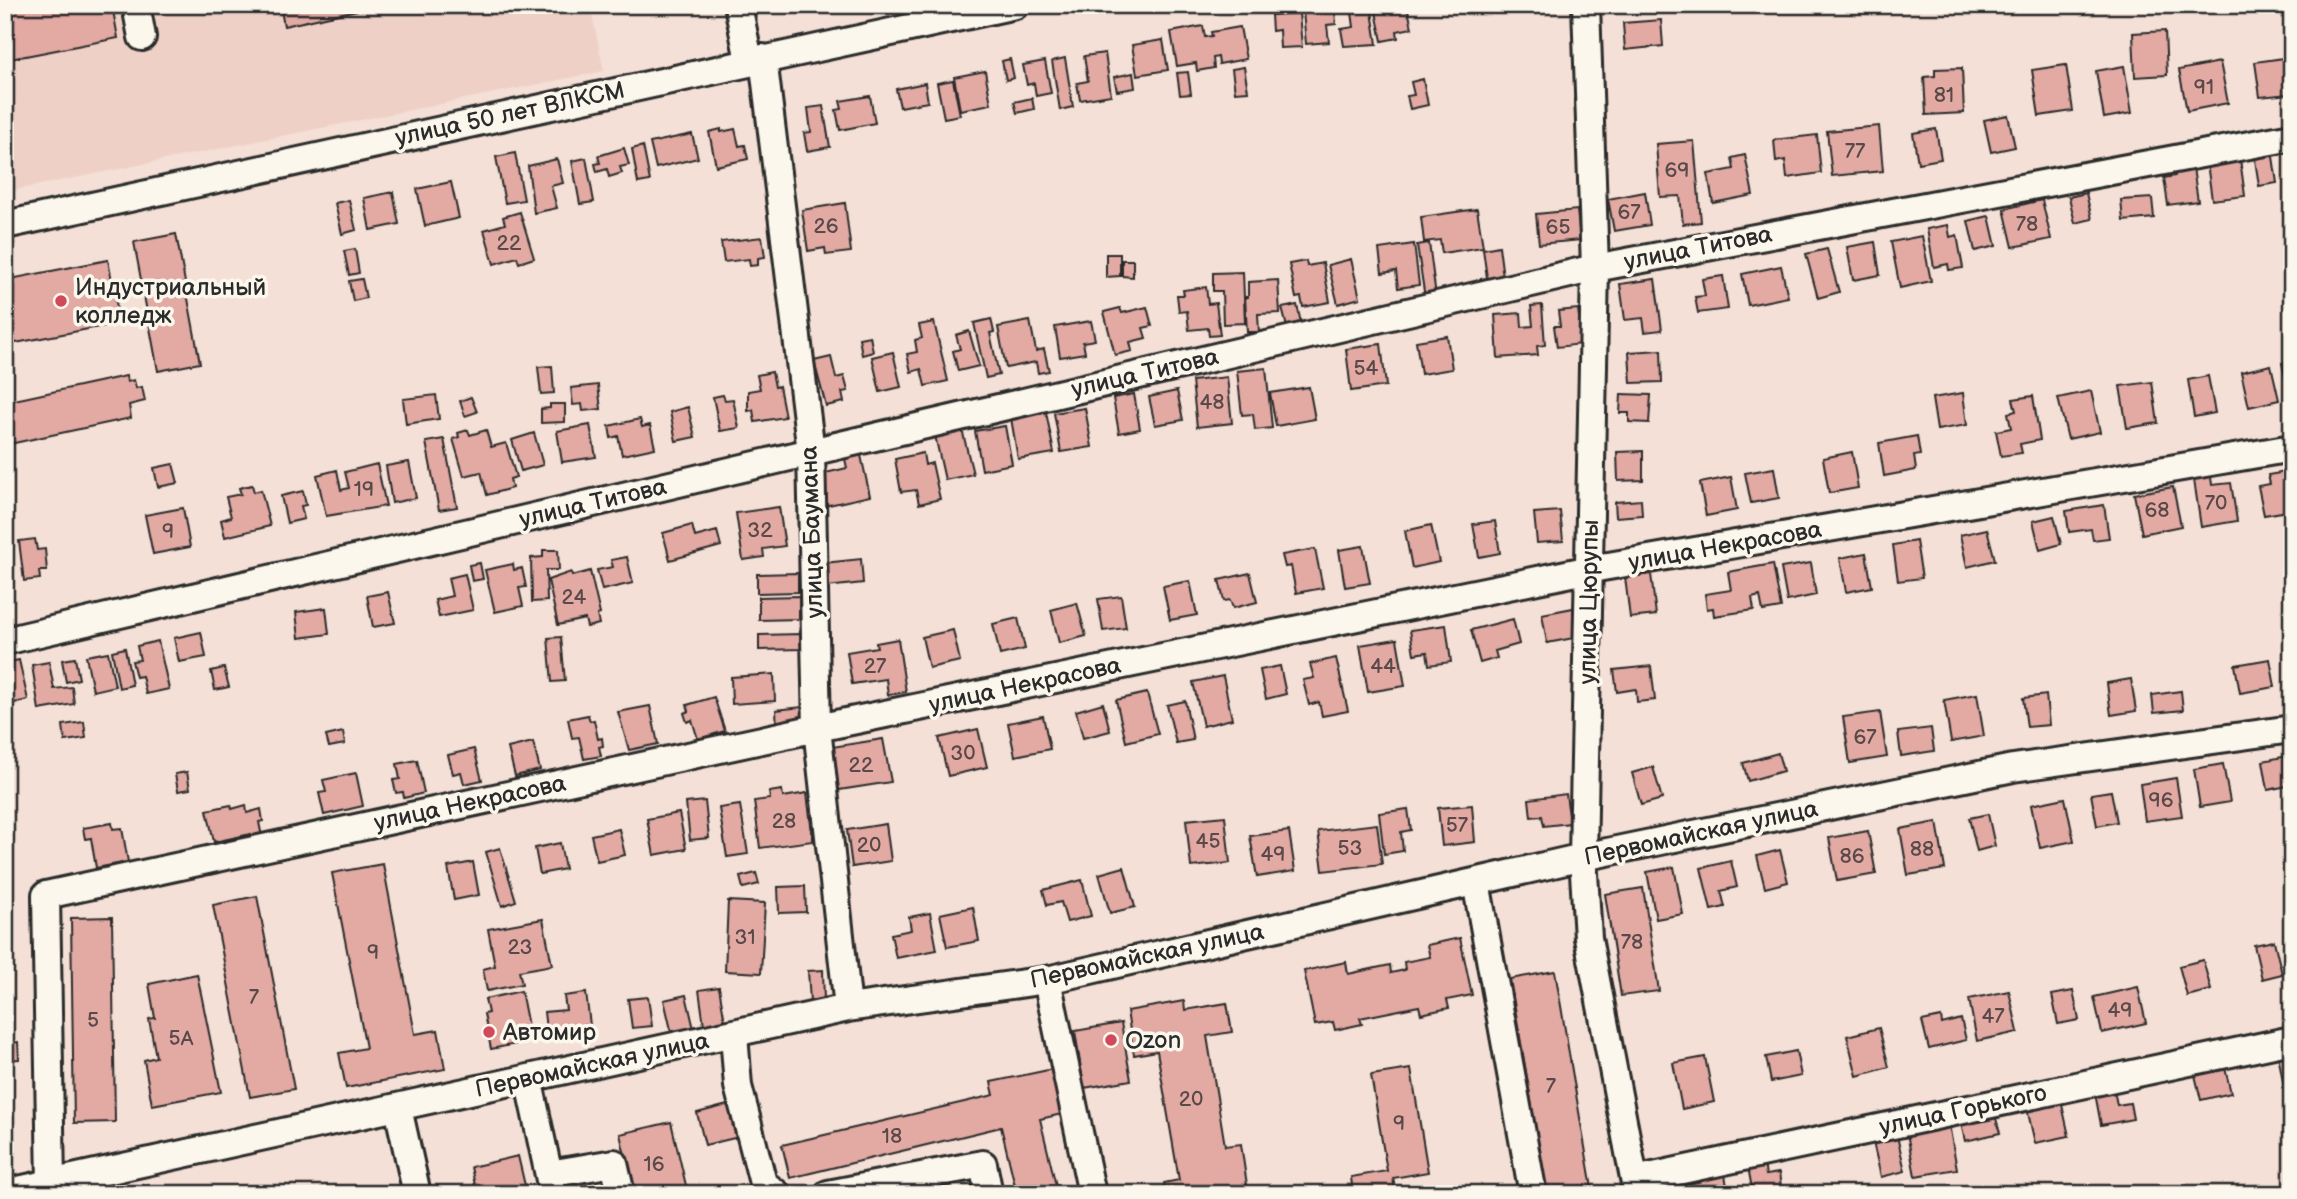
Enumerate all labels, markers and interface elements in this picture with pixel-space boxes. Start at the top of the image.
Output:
house number: 91 [2194,75,2214,100]
street label: улица 50 лет ВЛКСМ [393,76,627,152]
house number: 81 [1934,83,1954,108]
house number: 77 [1845,139,1866,164]
house number: 69 [1665,158,1689,183]
house number: 67 [1617,200,1641,225]
house number: 78 [2016,212,2038,237]
house number: 26 [813,214,839,239]
house number: 65 [1546,215,1570,240]
street label: улица Титова [1622,219,1774,277]
house number: 22 [497,231,522,256]
place label: Индустриальный колледж [75,273,266,330]
marker: Индустриальный колледж [53,293,69,309]
street label: улица Титова [1069,342,1221,404]
house number: 54 [1354,356,1379,381]
house number: 48 [1199,390,1225,415]
street label: улица Баумана [794,445,830,619]
street label: улица Титова [517,472,669,534]
house number: 19 [354,477,374,502]
house number: 70 [2205,491,2227,516]
house number: 68 [2144,498,2170,523]
street label: улица Некрасова [1626,515,1824,577]
house number: 32 [747,518,773,543]
house number: 9 [162,519,174,544]
street label: улица Цюрупы [1573,519,1605,685]
house number: 24 [562,585,587,610]
street label: улица Некрасова [926,650,1124,720]
house number: 27 [864,654,887,679]
house number: 44 [1370,654,1396,679]
house number: 67 [1853,725,1877,750]
house number: 30 [950,741,976,766]
house number: 22 [849,753,874,778]
street label: улица Некрасова [371,768,569,838]
house number: 96 [2149,788,2174,813]
street label: Первомайская улица [1581,794,1821,872]
house number: 28 [772,809,796,834]
house number: 57 [1446,813,1469,838]
house number: 45 [1196,829,1220,854]
house number: 20 [857,833,881,858]
house number: 53 [1338,836,1362,861]
house number: 88 [1910,837,1934,862]
house number: 49 [1261,842,1285,867]
house number: 86 [1839,844,1865,869]
street label: Первомайская улица [1027,917,1267,995]
house number: 31 [734,925,756,950]
house number: 78 [1621,930,1643,955]
house number: 23 [508,935,532,960]
house number: 9 [367,940,379,965]
house number: 7 [249,985,260,1010]
house number: 49 [2108,998,2132,1023]
house number: 47 [1981,1004,2005,1029]
house number: 5 [87,1008,99,1033]
place label: Автомир [502,1018,597,1047]
marker: Автомир [481,1024,497,1040]
house number: 5А [169,1026,194,1051]
street label: Первомайская улица [472,1026,712,1104]
place label: Ozon [1125,1026,1181,1055]
marker: Ozon [1103,1032,1119,1048]
house number: 7 [1546,1074,1557,1099]
street label: улица Горького [1877,1078,2049,1142]
house number: 20 [1179,1087,1203,1112]
house number: 9 [1393,1111,1405,1136]
house number: 18 [882,1124,902,1149]
house number: 16 [644,1152,665,1177]

